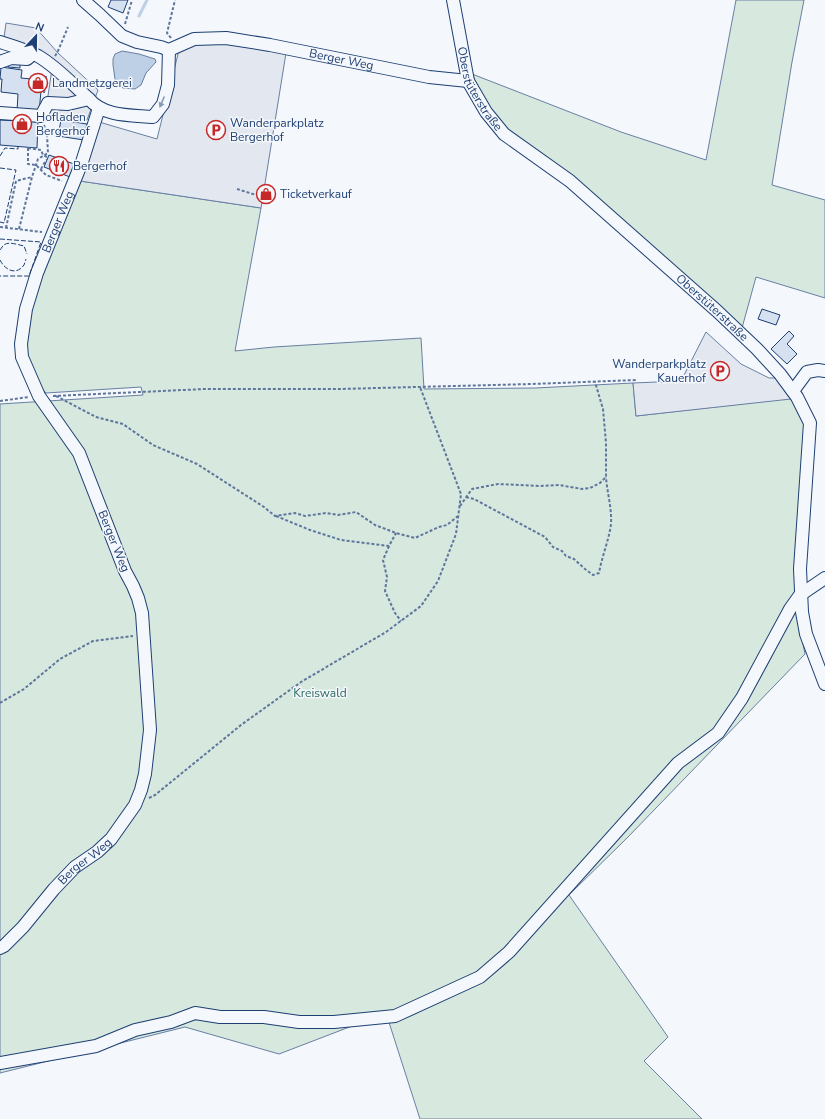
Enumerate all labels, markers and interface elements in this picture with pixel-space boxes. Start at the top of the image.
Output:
north arrow [16,16,56,56]
text: N [33,19,46,36]
street label: Berger Weg [308,45,375,74]
street label: Oberstüterstraße [454,45,506,134]
shop icon: Landmetzgerei [27,72,49,94]
place label: Landmetzgerei [52,75,132,91]
one-way arrow [159,96,166,108]
place label: Hofladen Bergerhof [36,109,91,139]
shop icon: Hofladen Bergerhof [11,113,33,135]
place label: Wanderparkplatz Bergerhof [230,115,324,145]
parking icon: Wanderparkplatz Bergerhof [205,119,227,141]
restaurant icon: Bergerhof [48,155,70,177]
place label: Bergerhof [73,158,128,174]
shop icon: Ticketverkauf [255,183,277,205]
place label: Ticketverkauf [280,186,353,202]
street label: Berger Weg [38,188,77,255]
street label: Oberstüterstraße [673,270,752,345]
place label: Wanderparkplatz Kauerhof [612,356,707,386]
parking icon: Wanderparkplatz Kauerhof [709,360,731,382]
street label: Berger Weg [94,508,134,574]
park label: Kreiswald [293,685,347,701]
street label: Berger Weg [54,834,115,888]

